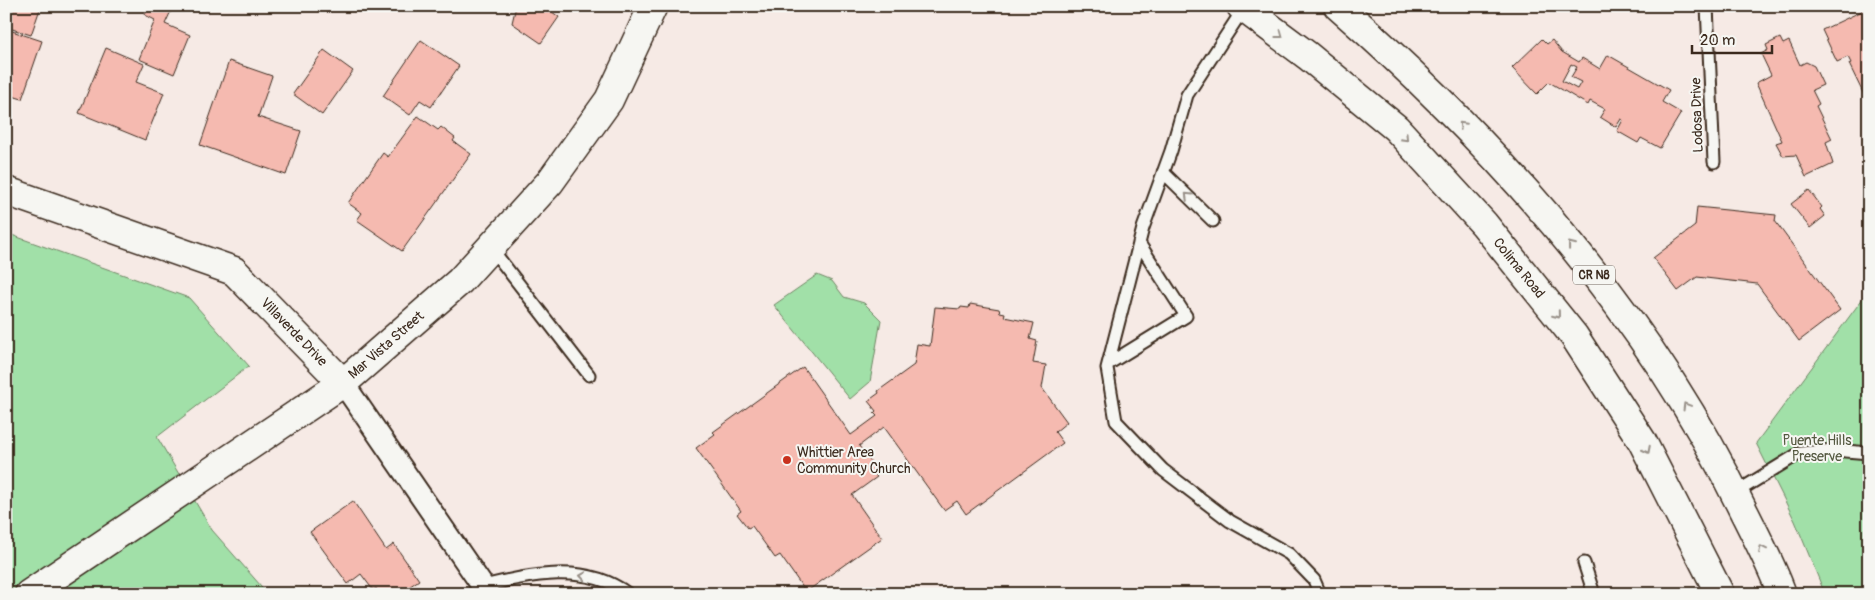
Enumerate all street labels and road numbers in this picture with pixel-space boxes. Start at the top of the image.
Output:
street label: Lodosa Drive [1687,77,1707,153]
street label: Colima Road [1490,234,1549,302]
road number: CR N8 [1573,266,1615,284]
street label: Villaverde Drive [257,294,331,370]
street label: Mar Vista Street [345,307,428,383]

